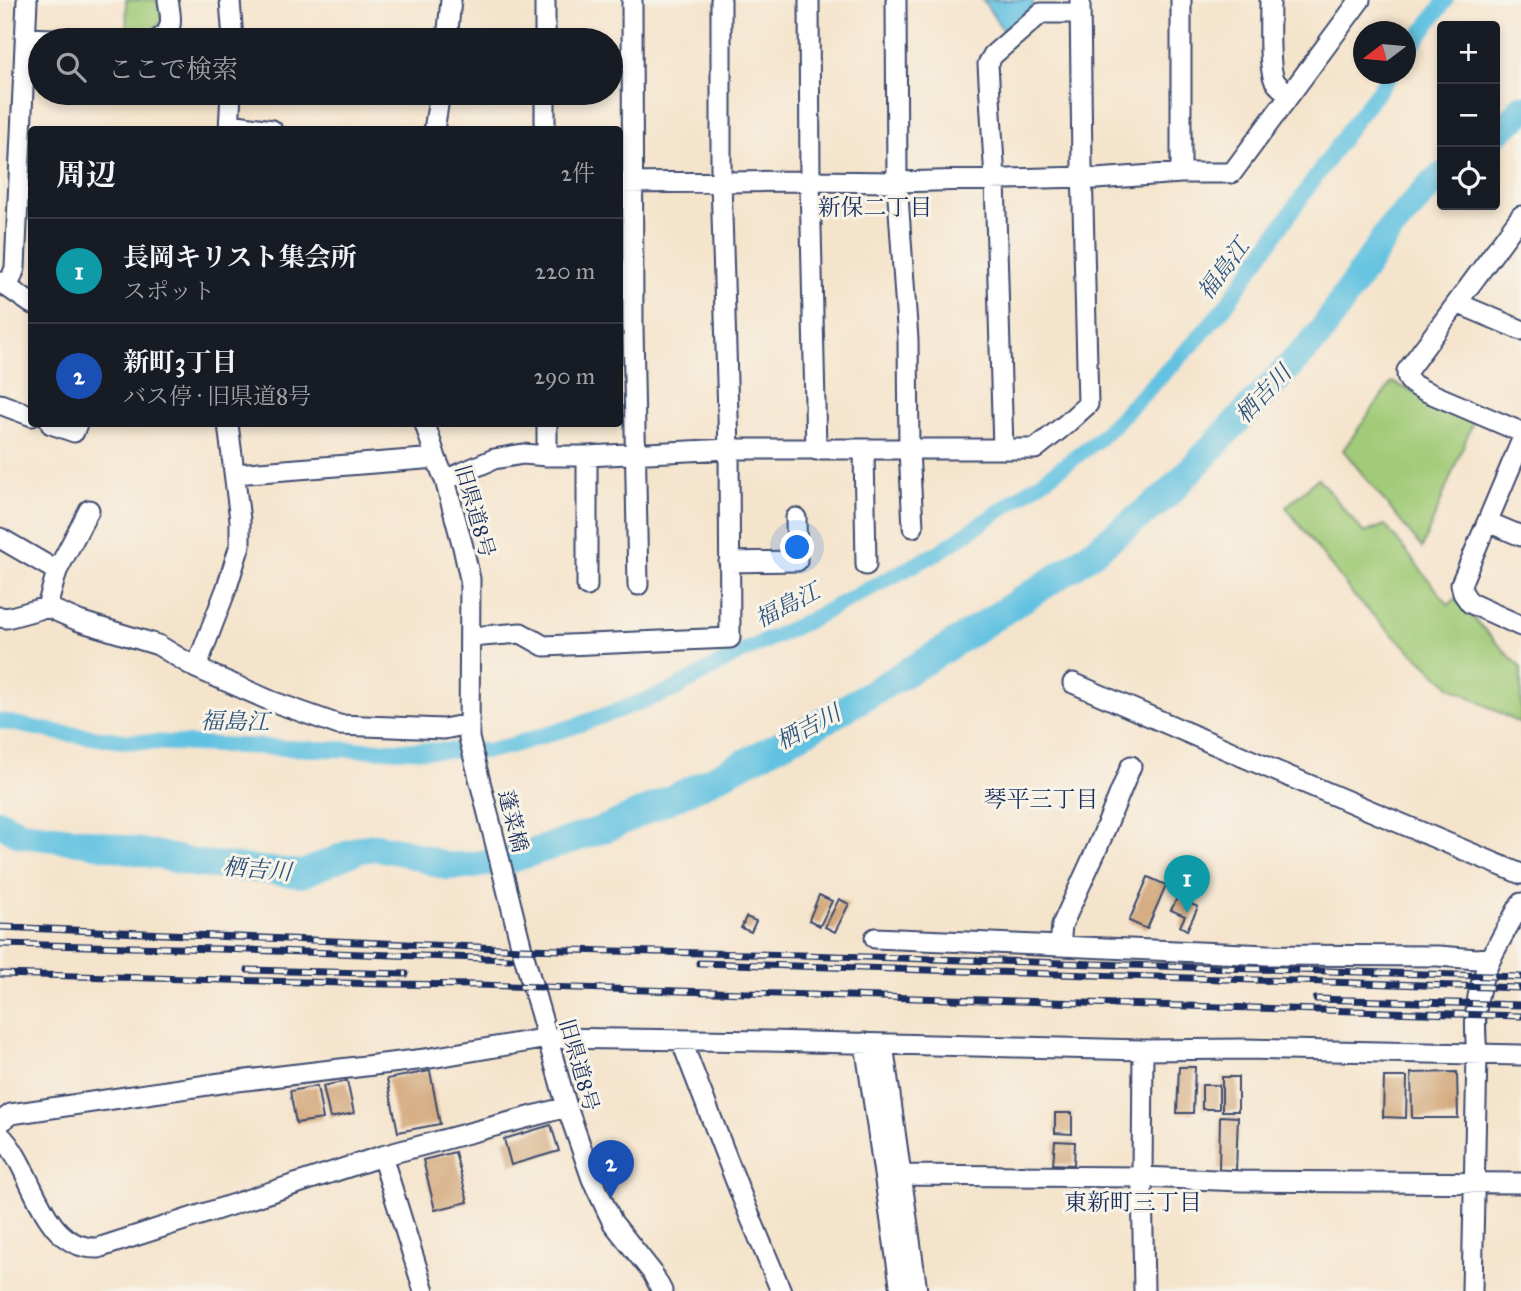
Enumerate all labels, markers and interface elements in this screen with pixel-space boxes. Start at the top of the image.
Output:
north arrow [1353,21,1416,84]
map controls [1437,21,1500,210]
button: + [1437,21,1500,84]
search box [28,28,623,105]
icon: search [52,48,90,86]
text: ここで検索 [108,53,238,85]
button: − [1437,84,1500,147]
button: locate [1437,147,1500,210]
text: 周辺 [56,157,116,193]
text: 2件 [561,159,595,187]
district label: 新保二丁目 [818,193,933,221]
water label: 福島江 [1191,231,1257,305]
text: 長岡キリスト集会所 [123,241,356,273]
text: 1 [74,257,84,285]
text: 220 m [535,257,595,285]
text: スポット [123,277,215,305]
text: 新町3丁目 [123,346,237,378]
water label: 栖吉川 [1229,357,1299,429]
text: 2 [73,362,85,390]
text: 290 m [534,362,595,390]
text: バス停 · 旧県道8号 [123,382,311,410]
street label: 旧県道8号 [449,462,501,560]
your location [780,530,814,564]
water label: 福島江 [750,576,827,633]
water label: 栖吉川 [771,697,848,756]
water label: 福島江 [200,706,273,736]
district label: 琴平三丁目 [984,785,1099,813]
street label: 蓬菜橋 [493,787,533,855]
water label: 栖吉川 [221,852,296,886]
pin: 1 [1164,855,1210,913]
street label: 旧県道8号 [553,1016,605,1114]
pin: 2 [588,1140,634,1198]
district label: 東新町三丁目 [1064,1188,1202,1216]

